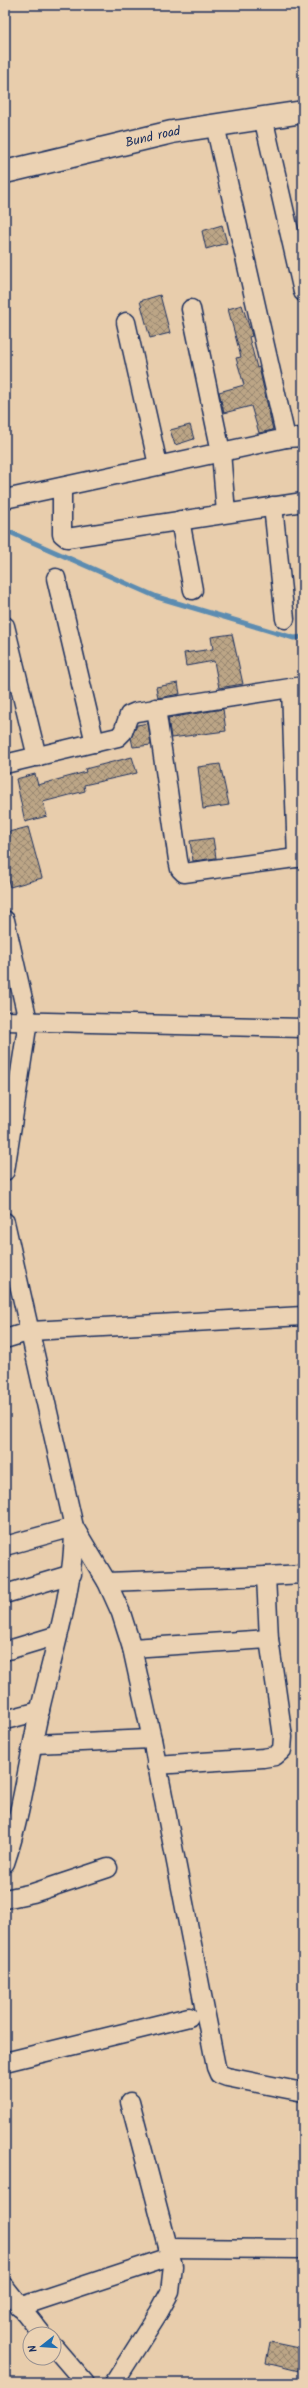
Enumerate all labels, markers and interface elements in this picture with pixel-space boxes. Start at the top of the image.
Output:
street label: Bund road [123,120,182,153]
north arrow [22,2326,62,2366]
text: N [24,2343,43,2355]

